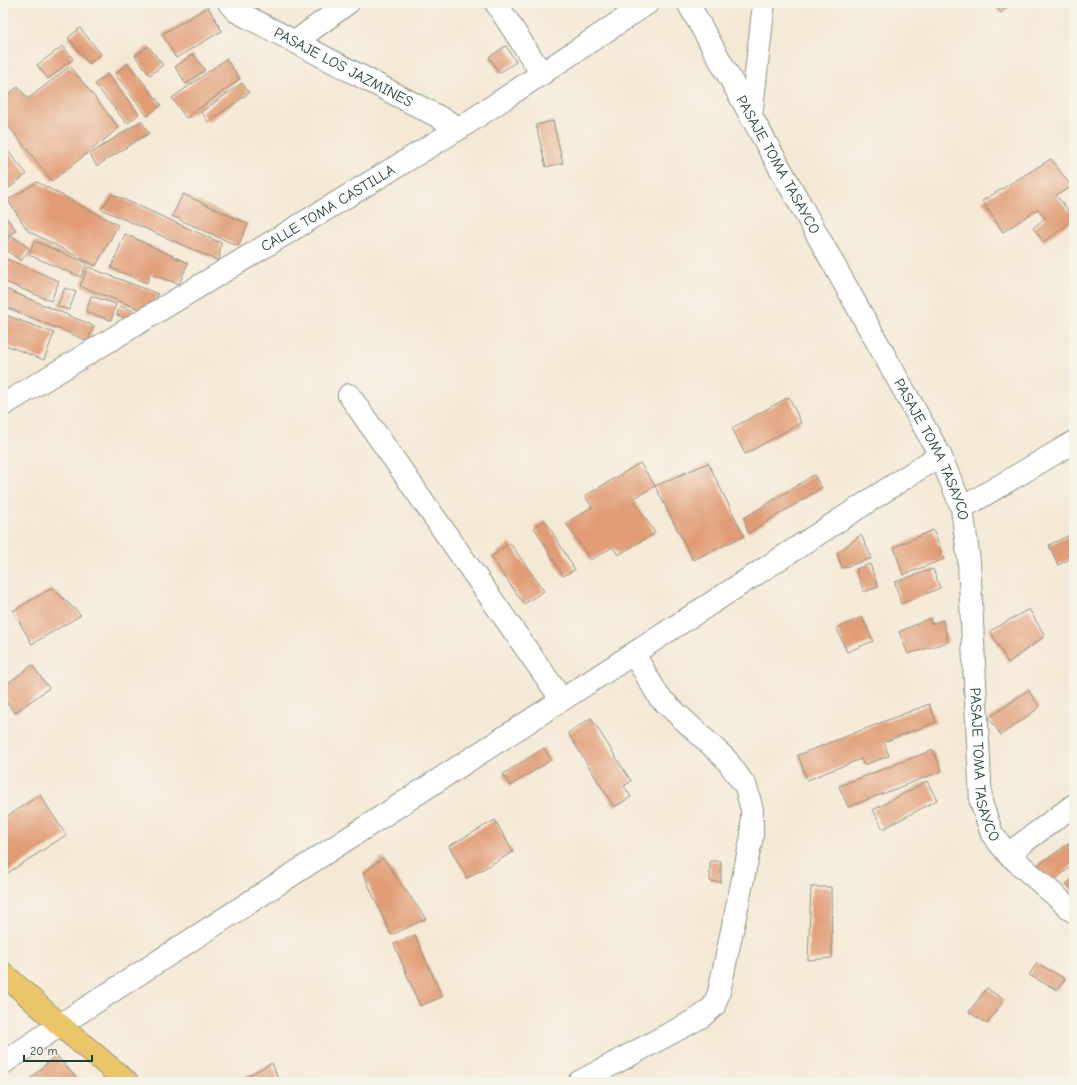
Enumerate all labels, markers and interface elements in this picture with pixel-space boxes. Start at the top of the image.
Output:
street label: PASAJE LOS JAZMINES [271,23,416,111]
street label: PASAJE TOMA TASAYCO [732,92,824,237]
street label: CALLE TOMA CASTILLA [258,160,399,256]
street label: PASAJE TOMA TASAYCO [890,375,972,521]
street label: PASAJE TOMA TASAYCO [966,687,1004,845]
scale bar [24,1037,92,1063]
text: 20 m [30,1044,58,1058]

